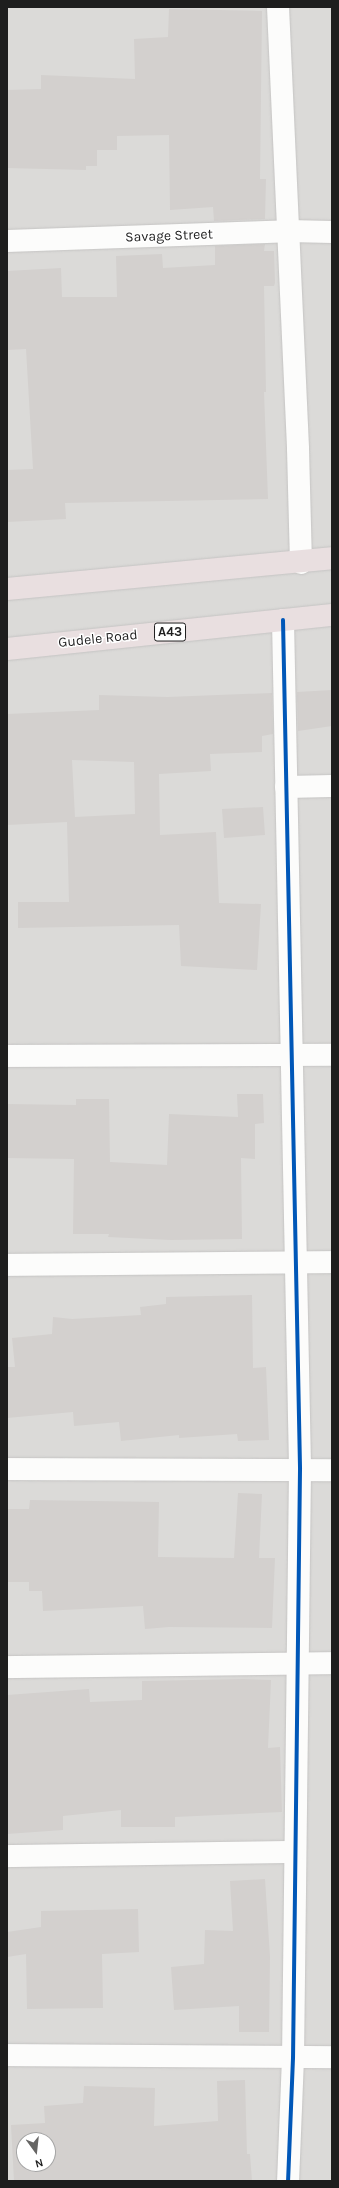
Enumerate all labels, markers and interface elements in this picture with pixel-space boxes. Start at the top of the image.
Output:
street label: Savage Street [125,226,213,246]
road number: A43 [154,621,186,643]
street label: Gudele Road [58,626,138,652]
north arrow [16,2132,56,2172]
text: N [33,2156,44,2170]

